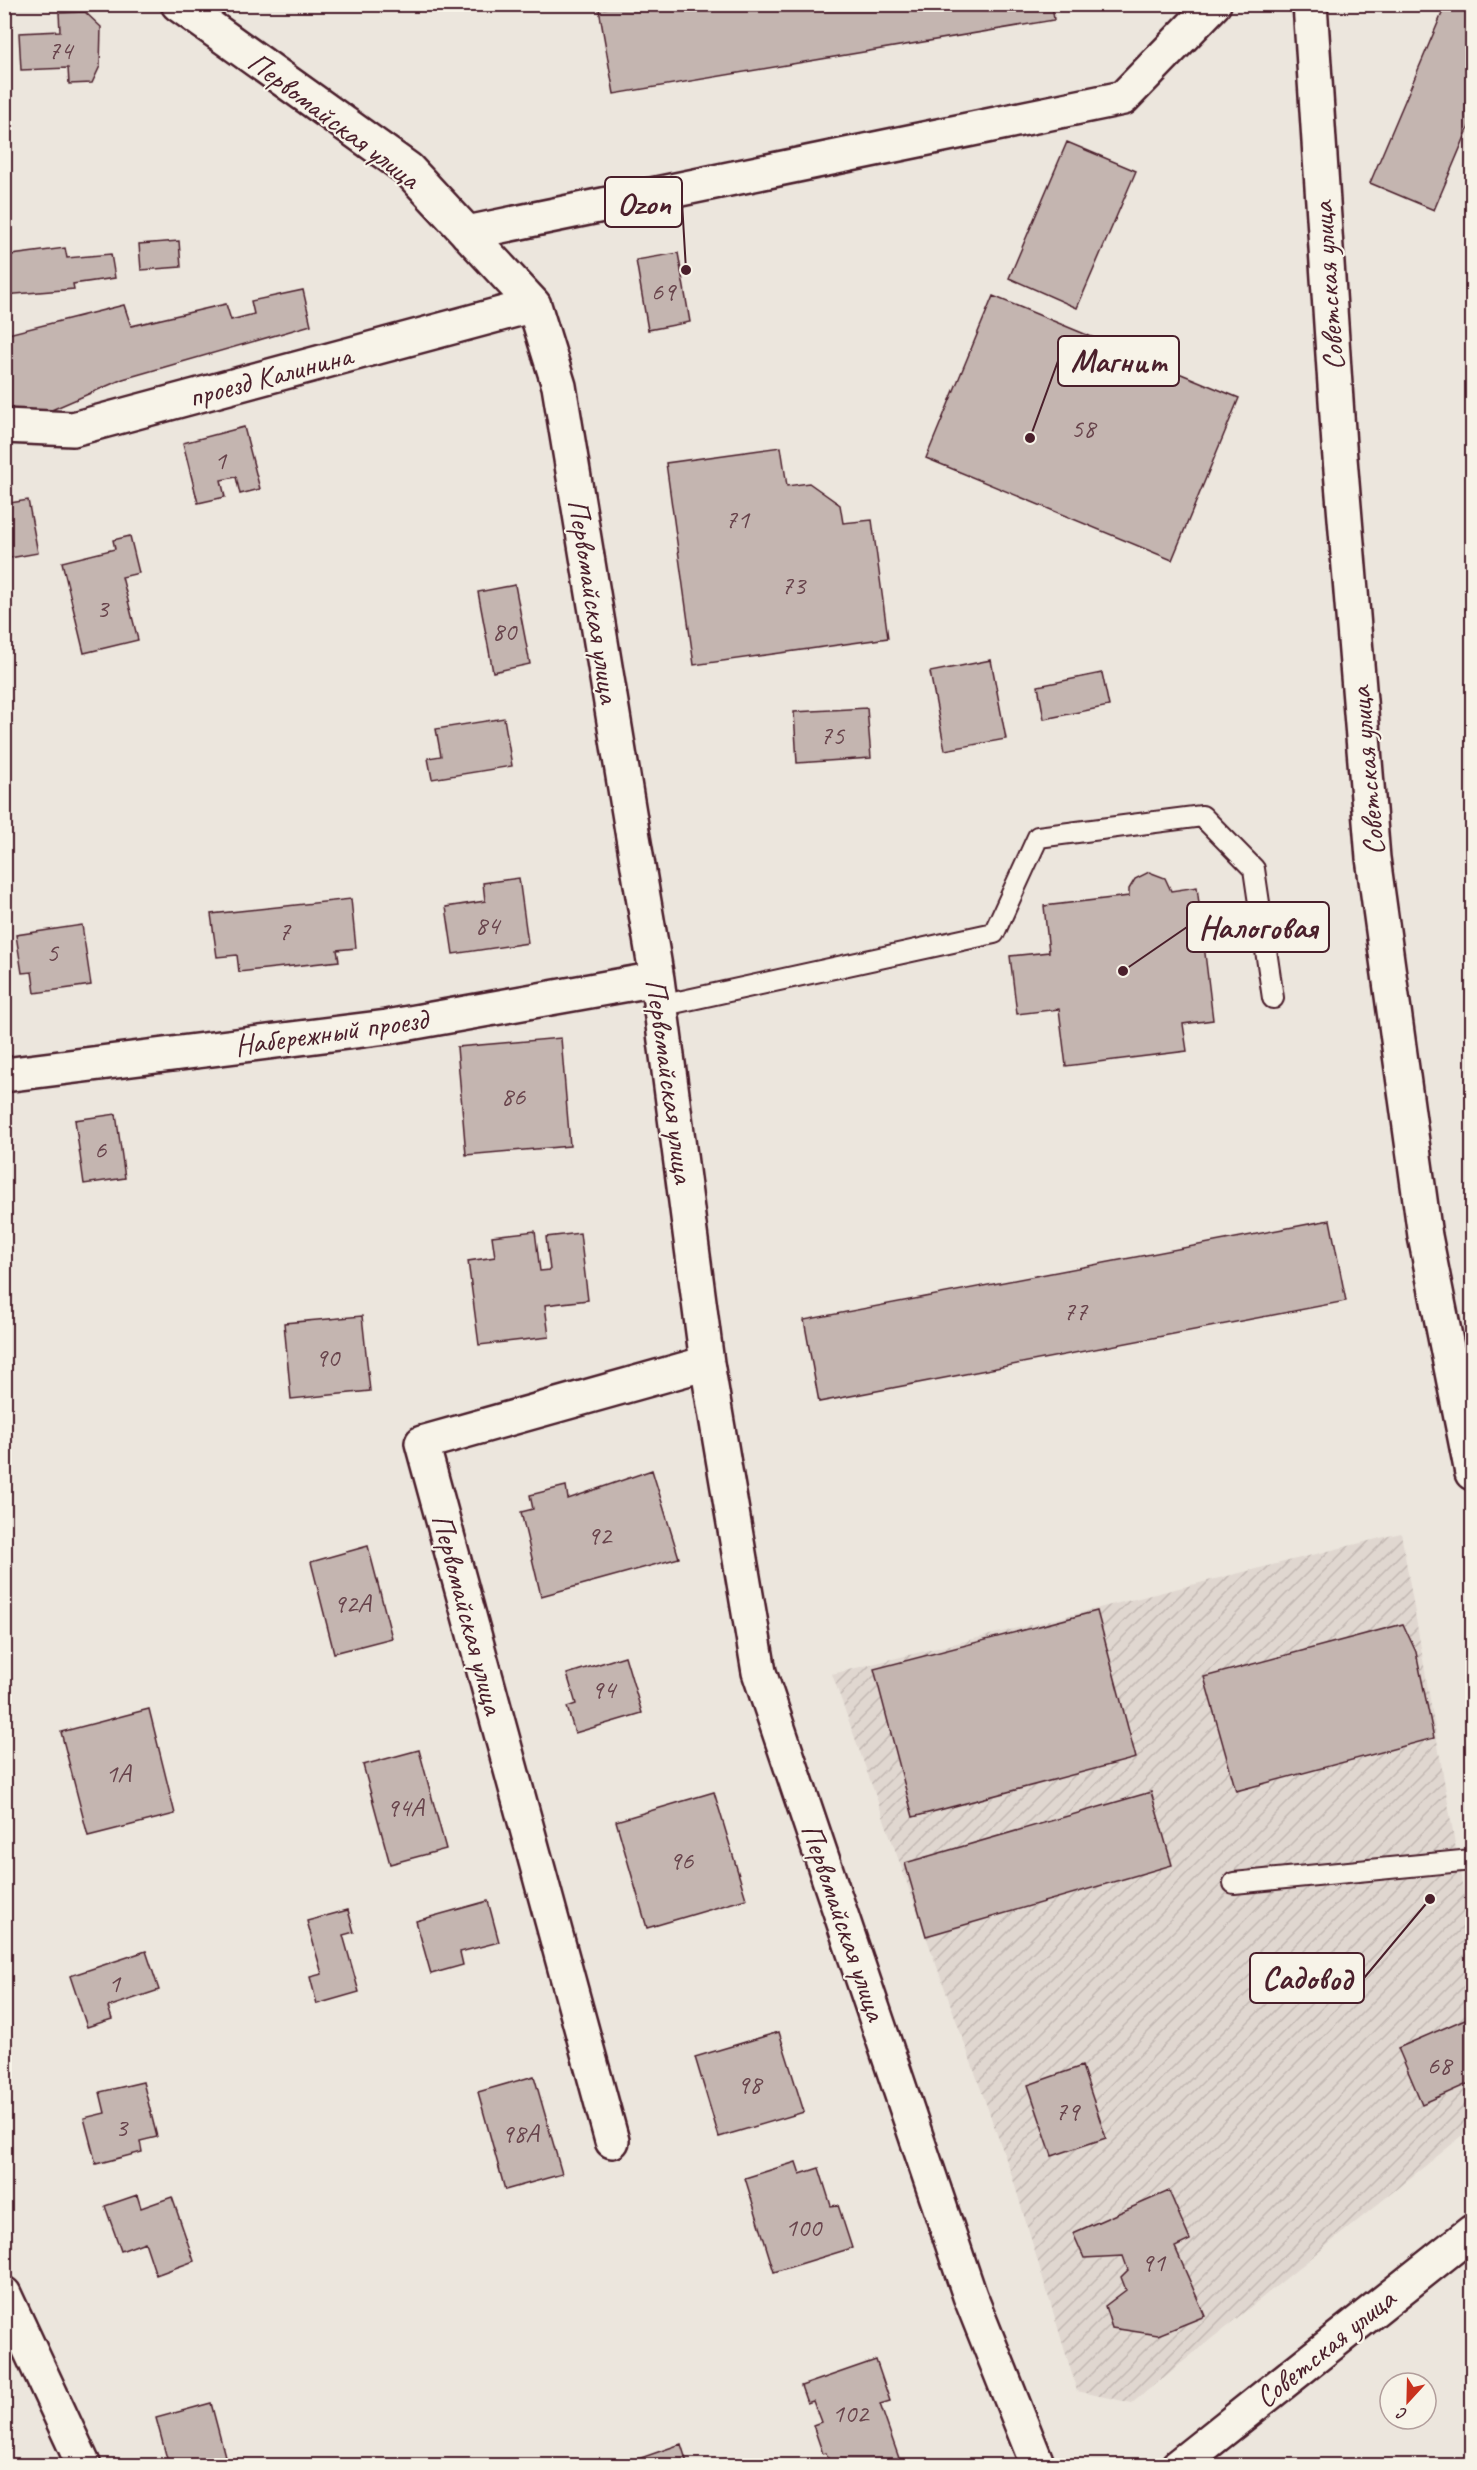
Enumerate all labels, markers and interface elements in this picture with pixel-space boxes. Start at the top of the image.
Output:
house number: 74 [48,33,75,67]
street label: Первомайская улица [240,43,429,198]
callout: Ozon [605,177,682,227]
text: Ozon [617,183,672,224]
street label: Советская улица [1303,198,1353,372]
house number: 69 [651,274,677,308]
street label: проезд Калинина [184,335,358,416]
callout: Магнит [1058,336,1179,386]
text: Магнит [1071,341,1168,382]
house number: 58 [1071,411,1098,445]
house number: 1 [214,443,228,477]
street label: Первомайская улица [559,496,629,707]
house number: 71 [725,502,751,536]
house number: 73 [781,568,807,602]
house number: 3 [96,591,110,625]
house number: 80 [492,614,518,648]
street label: Советская улица [1341,683,1393,857]
house number: 75 [820,718,846,752]
callout: Налоговая [1187,902,1329,952]
text: Налоговая [1199,907,1320,948]
house number: 84 [475,908,502,942]
house number: 7 [278,914,292,948]
house number: 5 [46,935,60,969]
street label: Первомайская улица [637,977,703,1187]
street label: Набережный проезд [232,999,432,1064]
house number: 86 [501,1079,526,1113]
house number: 6 [94,1132,107,1166]
house number: 77 [1063,1294,1089,1328]
house number: 90 [315,1340,341,1374]
street label: Первомайская улица [423,1510,513,1720]
house number: 92 [587,1518,613,1552]
house number: 92А [333,1586,372,1620]
house number: 94 [591,1672,618,1706]
house number: 1А [105,1756,132,1790]
house number: 94А [386,1790,425,1824]
street label: Первомайская улица [793,1819,896,2027]
house number: 96 [669,1843,694,1877]
callout: Садовод [1250,1953,1364,2003]
text: Садовод [1262,1958,1355,1999]
house number: 1 [108,1966,122,2000]
house number: 68 [1427,2048,1454,2082]
house number: 98 [737,2067,764,2101]
house number: 79 [1055,2094,1081,2128]
house number: 3 [115,2110,129,2144]
house number: 98А [501,2116,540,2150]
house number: 100 [785,2210,823,2244]
house number: 91 [1141,2245,1167,2279]
street label: Советская улица [1247,2280,1403,2416]
north arrow [1378,2371,1438,2431]
house number: 102 [832,2396,870,2430]

